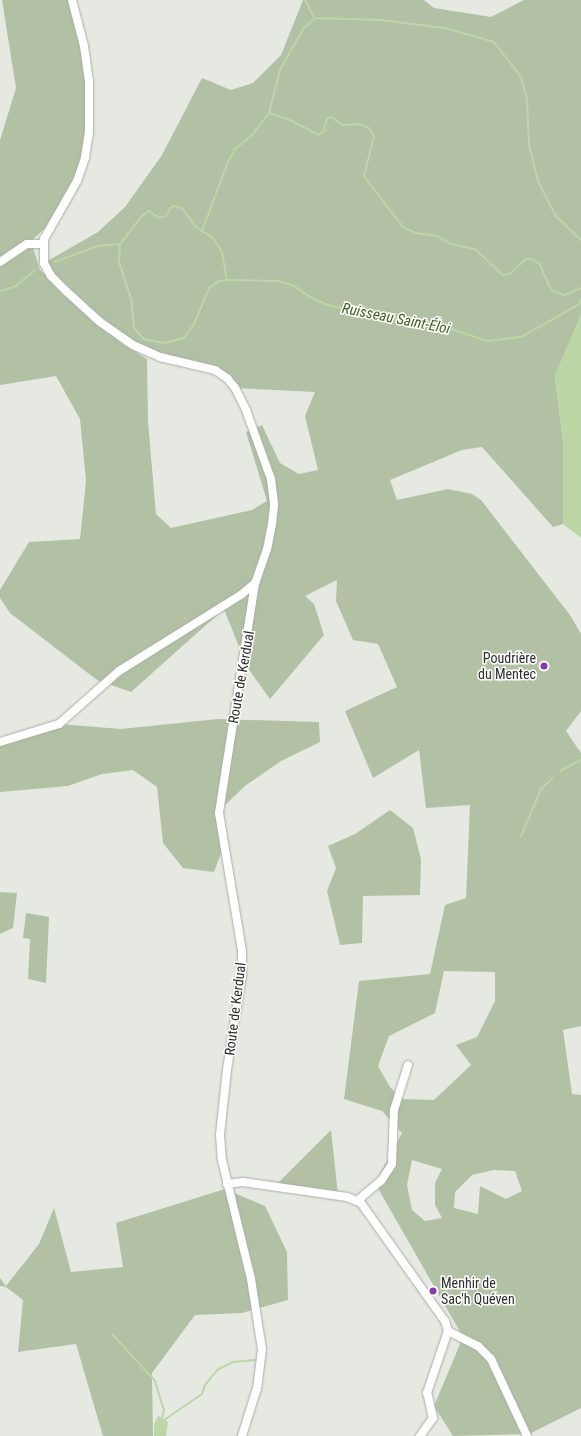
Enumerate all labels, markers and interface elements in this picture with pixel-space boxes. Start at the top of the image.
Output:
water label: Ruisseau Saint-Éloi [340,300,452,338]
street label: Route de Kerdual [225,629,257,725]
place label: Poudrière du Mentec [478,650,536,682]
marker: Poudrière du Mentec [539,661,549,671]
street label: Route de Kerdual [221,961,249,1057]
place label: Menhir de Sac'h Quéven [441,1275,515,1308]
marker: Menhir de Sac'h Quéven [428,1286,438,1296]

